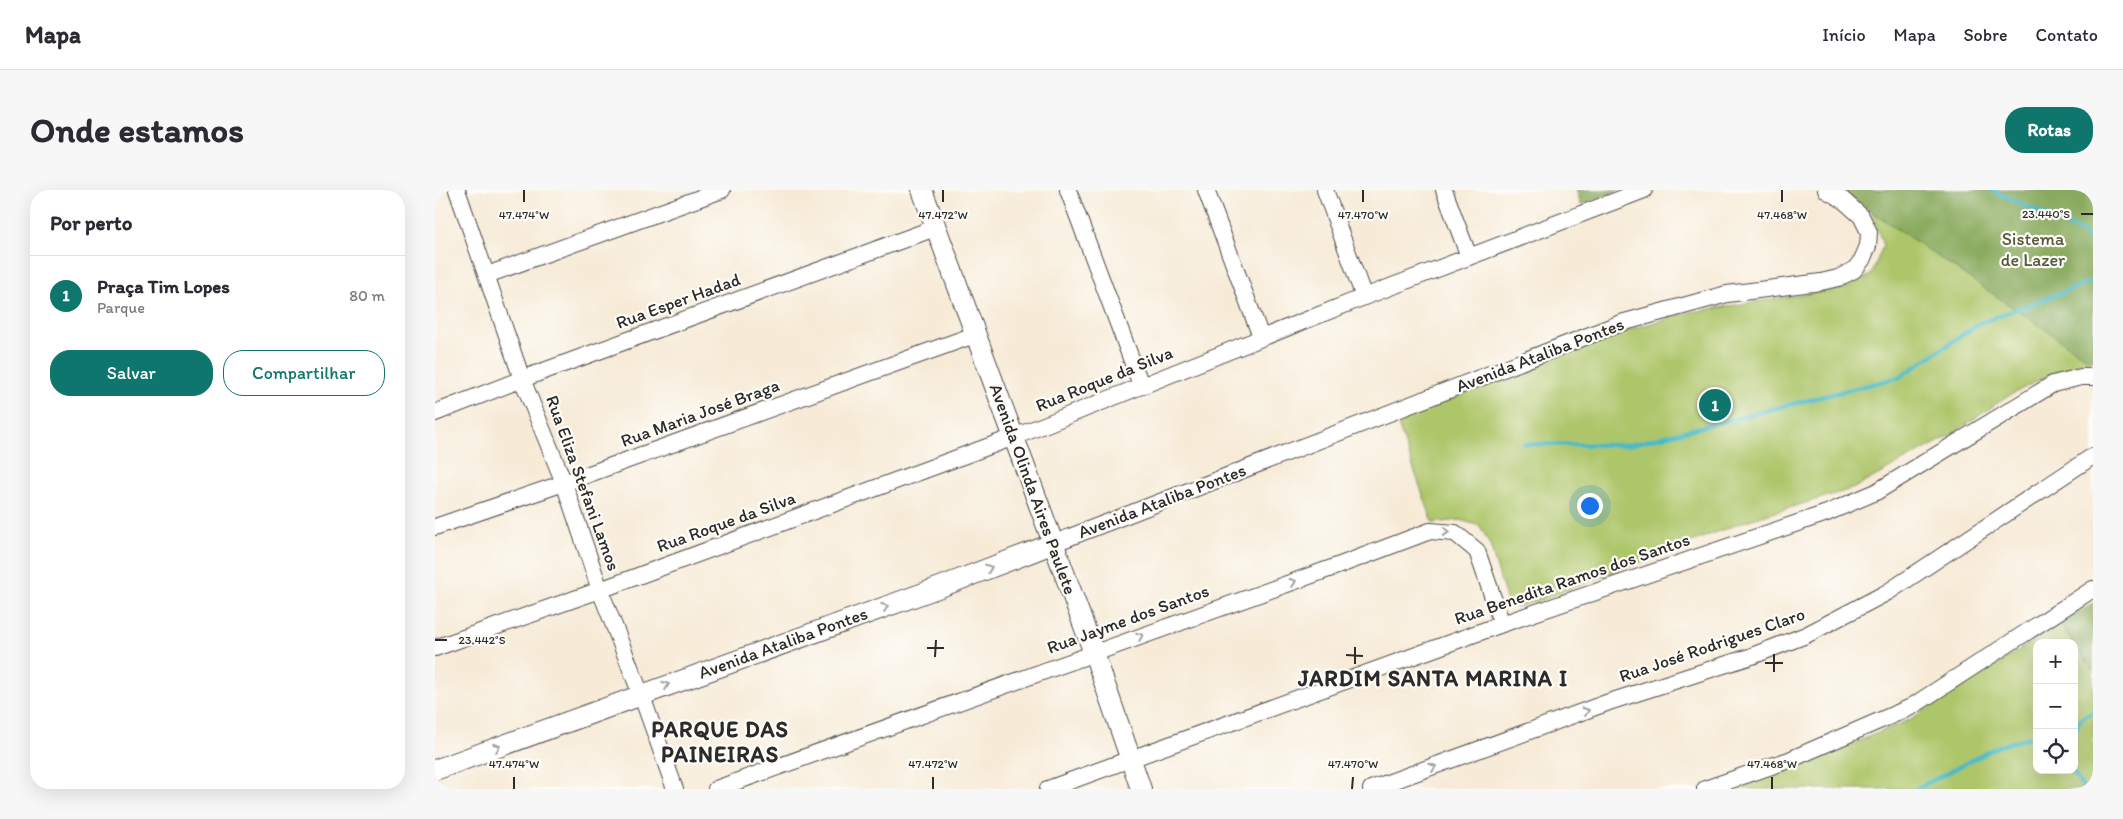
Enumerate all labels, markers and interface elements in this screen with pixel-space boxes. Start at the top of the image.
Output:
text: Mapa [25,20,81,49]
text: Início [1822,24,1866,46]
text: Mapa [1894,24,1936,46]
text: Sobre [1964,24,2008,46]
text: Contato [2036,24,2098,46]
button: Rotas [2005,107,2093,153]
text: Onde estamos [30,109,244,151]
text: 23.440°S [2022,207,2070,221]
text: 47.474°W [499,208,549,222]
text: 47.472°W [918,208,968,222]
text: 47.470°W [1338,208,1388,222]
text: 47.468°W [1757,208,1807,222]
text: Por perto [50,210,132,235]
park label: Sistema de Lazer [2001,228,2066,271]
street label: Rua Esper Hadad [613,268,744,334]
text: Praça Tim Lopes [97,275,230,298]
text: 1 [62,286,70,305]
text: 80 m [349,286,385,305]
text: Parque [97,298,145,317]
street label: Avenida Ataliba Pontes [1453,313,1627,397]
street label: Rua Roque da Silva [1032,341,1176,417]
button: Salvar [50,350,213,396]
button: Compartilhar [223,350,385,396]
street label: Rua Maria José Braga [618,374,782,452]
street label: Avenida Olinda Aires Paulete [985,381,1081,597]
pin: 1 [1699,386,1731,424]
street label: Rua Eliza Stefani Lamos [541,392,625,574]
street label: Avenida Ataliba Pontes [1075,459,1249,543]
street label: Rua Roque da Silva [654,487,798,557]
your location [1577,493,1603,519]
one-way arrow [1442,526,1450,537]
street label: Rua Benedita Ramos dos Santos [1451,528,1693,630]
one-way arrow [984,564,993,574]
one-way arrow [1288,578,1296,588]
street label: Rua Jayme dos Santos [1044,579,1212,659]
street label: Avenida Ataliba Pontes [695,602,871,684]
one-way arrow [880,602,889,612]
street label: Rua José Rodrigues Claro [1616,603,1808,687]
one-way arrow [1135,632,1143,642]
text: 23.442°S [459,633,506,647]
map controls [2033,639,2078,774]
button: + [2033,639,2078,684]
district label: JARDIM SANTA MARINA I [1297,665,1568,692]
one-way arrow [662,681,670,691]
button: − [2033,684,2078,729]
one-way arrow [1581,706,1589,716]
district label: PARQUE DAS PAINEIRAS [651,716,789,768]
button: locate [2033,729,2078,774]
one-way arrow [492,743,501,753]
text: 47.474°W [489,757,539,771]
text: 47.472°W [908,757,958,771]
text: 47.470°W [1328,757,1378,771]
text: 47.468°W [1747,757,1797,771]
one-way arrow [1428,763,1437,773]

